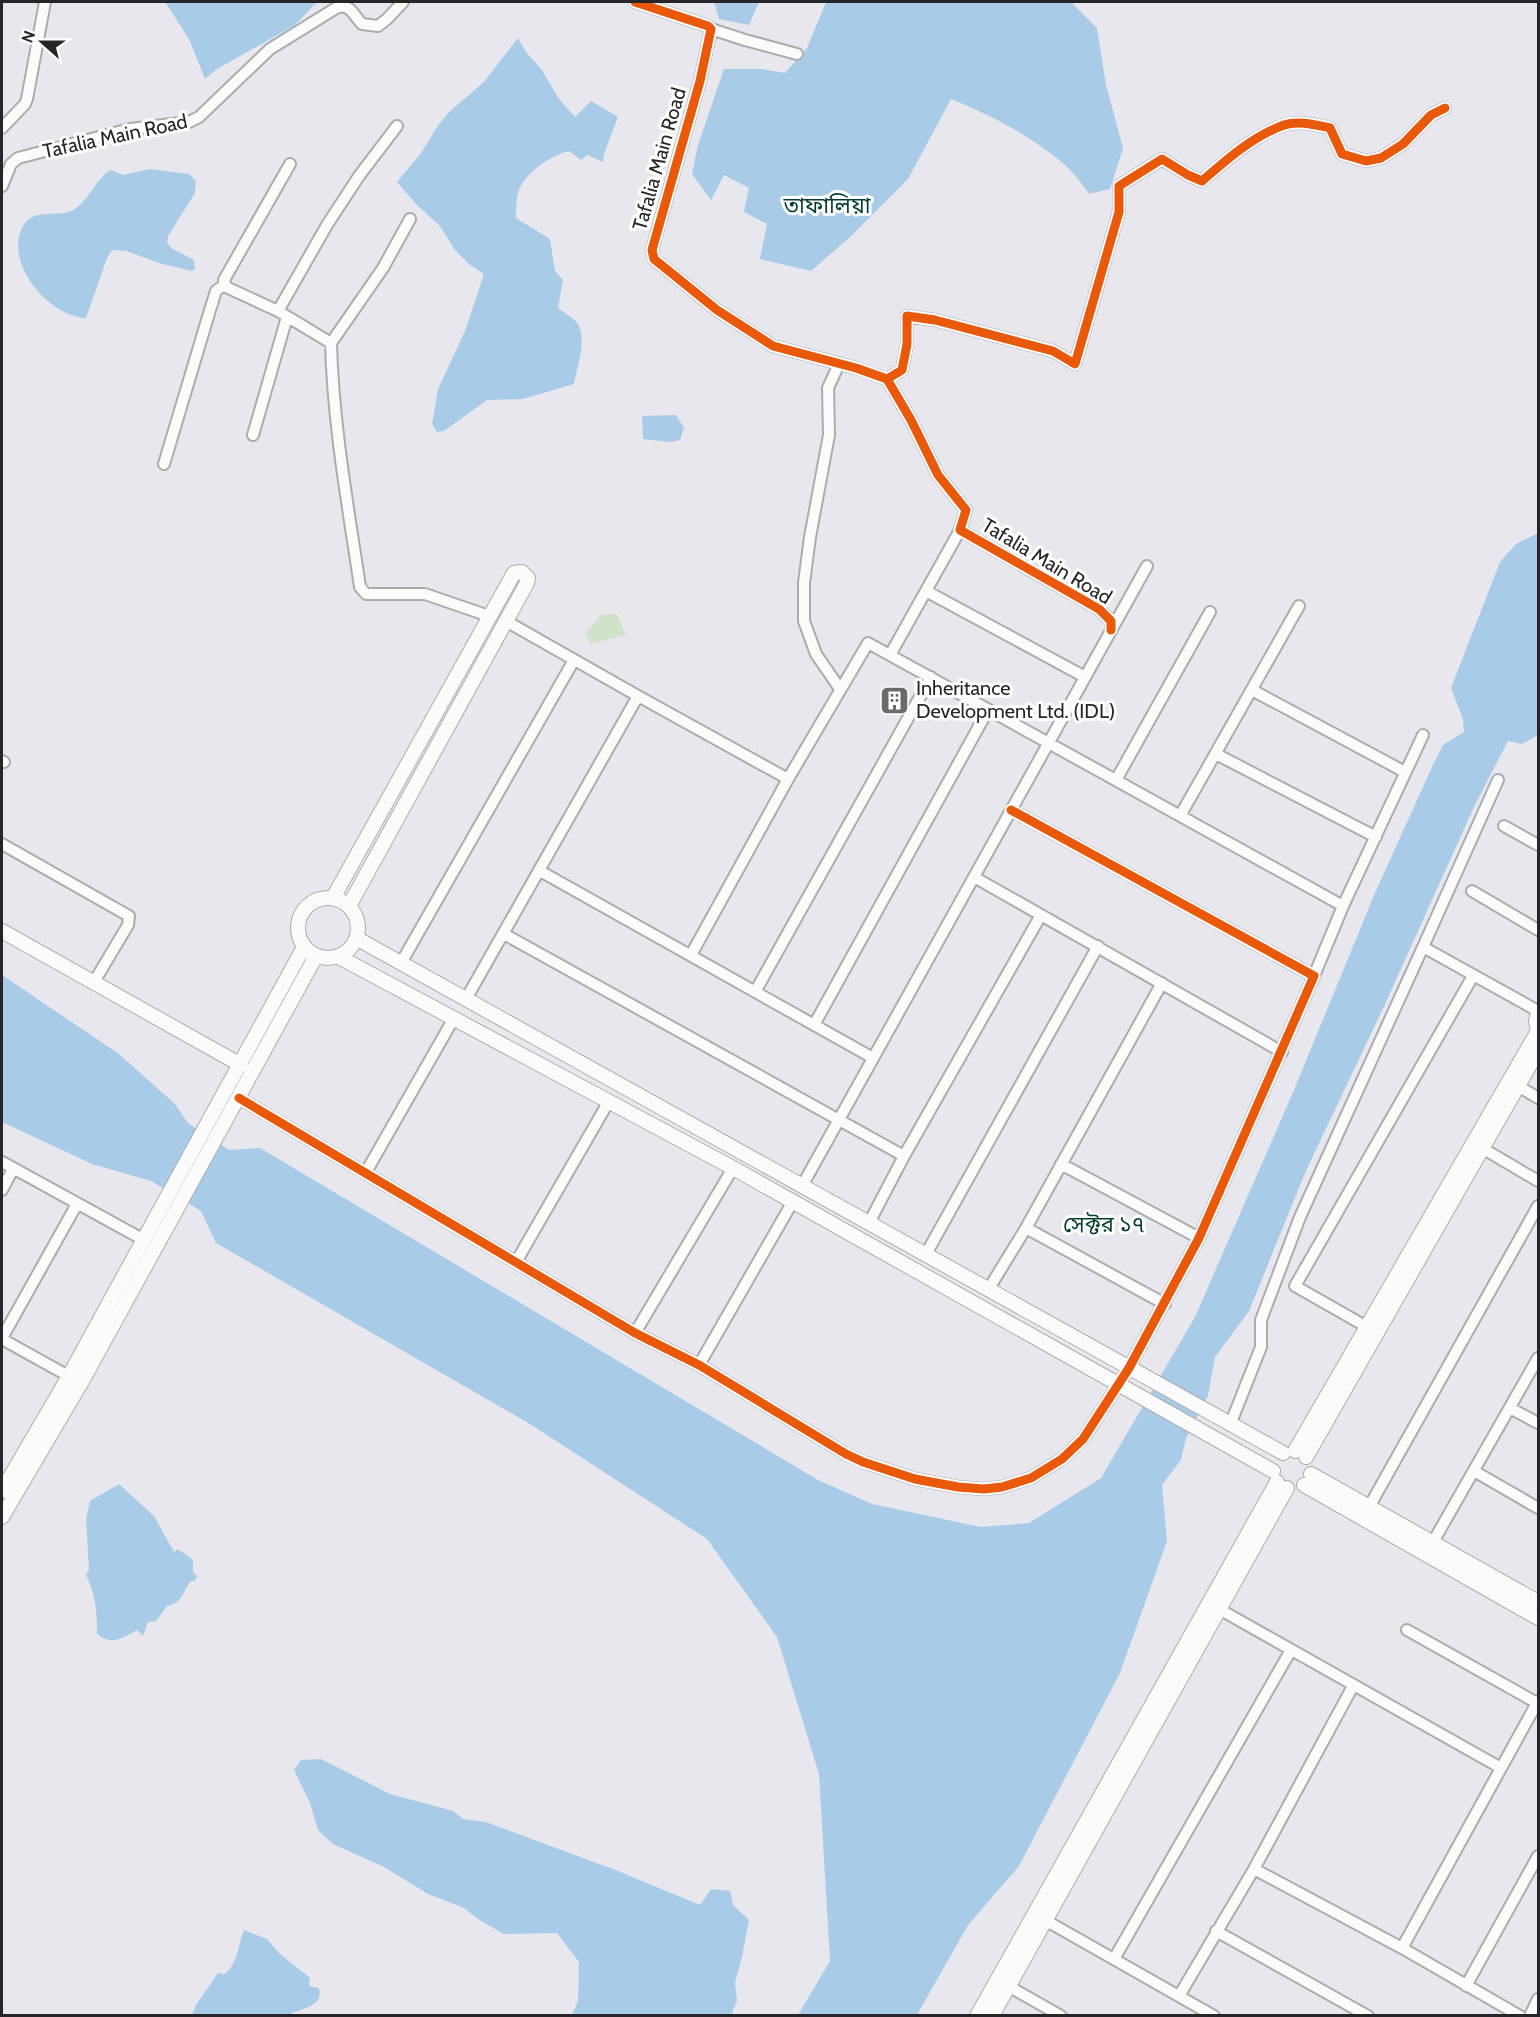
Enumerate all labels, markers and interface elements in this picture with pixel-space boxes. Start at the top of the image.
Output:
north arrow [12,12,72,72]
text: N [18,28,39,45]
street label: Tafalia Main Road [627,85,691,233]
street label: Tafalia Main Road [41,109,189,163]
district label: তাফালিয়া [782,192,872,219]
street label: Tafalia Main Road [978,513,1116,609]
place label: Inheritance Development Ltd. (IDL) [916,676,1115,723]
building icon: Inheritance Development Ltd. (IDL) [879,684,911,716]
district label: সেক্টর ১৭ [1063,1211,1145,1238]

